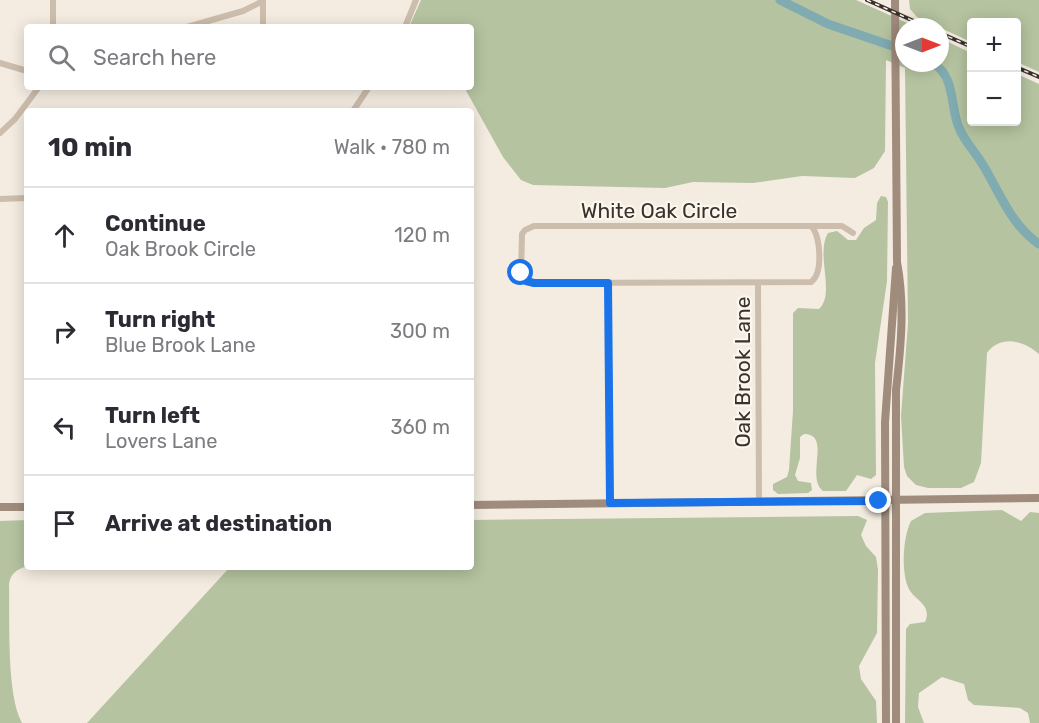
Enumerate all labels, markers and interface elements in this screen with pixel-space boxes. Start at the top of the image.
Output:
north arrow [895,18,949,72]
map controls [967,18,1021,126]
button: + [967,18,1021,72]
search box [24,24,474,90]
icon: search [45,41,78,74]
text: Search here [93,44,216,71]
button: − [967,72,1021,126]
text: 10 min [48,132,132,163]
text: Walk · 780 m [334,135,450,159]
street label: White Oak Circle [581,198,737,223]
text: Continue [105,210,206,237]
icon: ahead [48,219,81,252]
text: 120 m [394,223,450,247]
text: Oak Brook Circle [105,237,256,261]
route start [507,259,533,285]
street label: Oak Brook Lane [730,296,755,448]
text: Turn right [105,306,215,333]
icon: right [48,315,81,348]
text: 300 m [390,319,450,343]
text: Blue Brook Lane [105,333,256,357]
text: Turn left [105,402,200,429]
icon: left [48,411,81,444]
text: 360 m [391,415,450,439]
text: Lovers Lane [105,429,217,453]
route end [865,487,891,513]
icon: arrive [48,507,81,540]
text: Arrive at destination [105,510,332,537]

